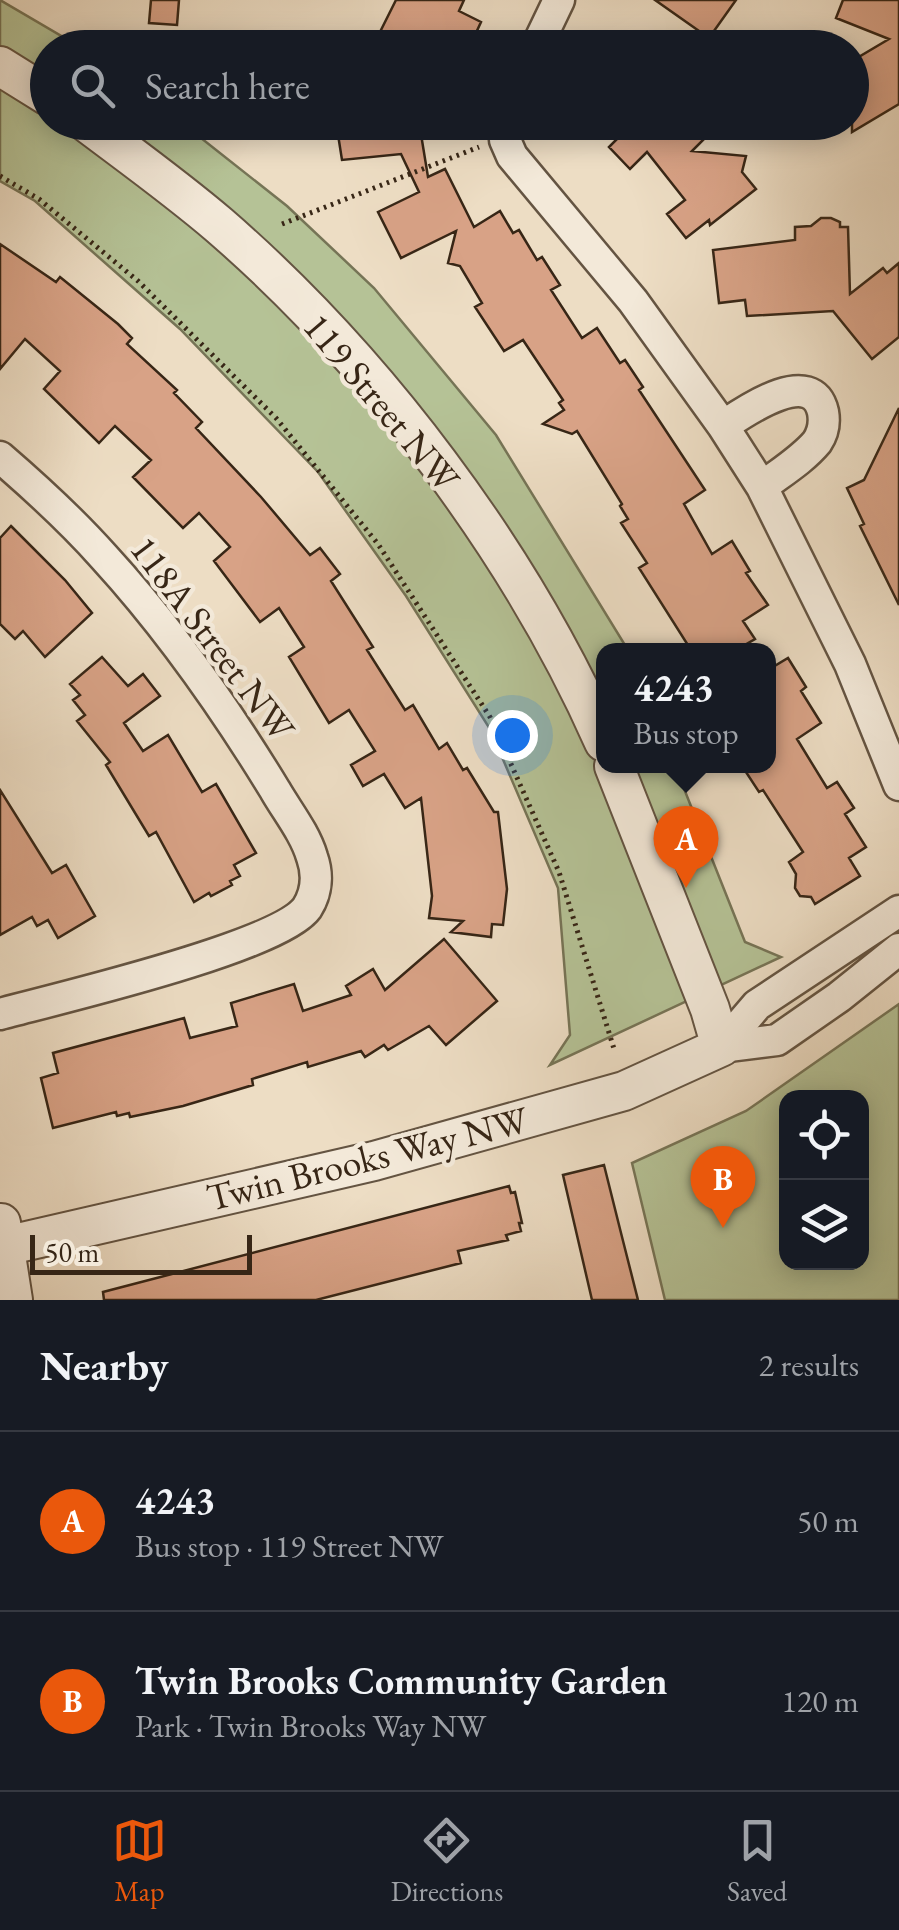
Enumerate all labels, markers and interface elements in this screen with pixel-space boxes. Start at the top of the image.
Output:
search box [30,30,869,140]
icon: search [65,58,120,113]
text: Search here [145,61,310,110]
street label: 119 Street NW [293,303,472,502]
street label: 118A Street NW [120,526,307,751]
popup [596,643,776,773]
text: 4243 [633,663,714,712]
your location [487,710,538,761]
text: Bus stop [633,712,739,754]
pin: A [654,806,718,888]
map controls [779,1090,869,1270]
button: locate [779,1090,869,1180]
street label: Twin Brooks Way NW [201,1094,534,1222]
pin: B [690,1146,756,1228]
button: layers [779,1180,869,1270]
scale bar [30,1230,252,1274]
text: 50 m [45,1234,99,1270]
text: Nearby [40,1338,169,1393]
text: 2 results [759,1344,859,1386]
text: 4243 [135,1476,215,1525]
text: A [61,1500,84,1542]
text: 50 m [797,1500,859,1542]
text: Bus stop · 119 Street NW [135,1525,443,1567]
text: Twin Brooks Community Garden [135,1656,668,1705]
text: B [62,1680,83,1722]
text: 120 m [782,1680,859,1722]
text: Park · Twin Brooks Way NW [135,1705,486,1747]
tab: Map [112,1813,167,1909]
tab: Directions [391,1813,503,1909]
tab: Saved [727,1813,787,1909]

